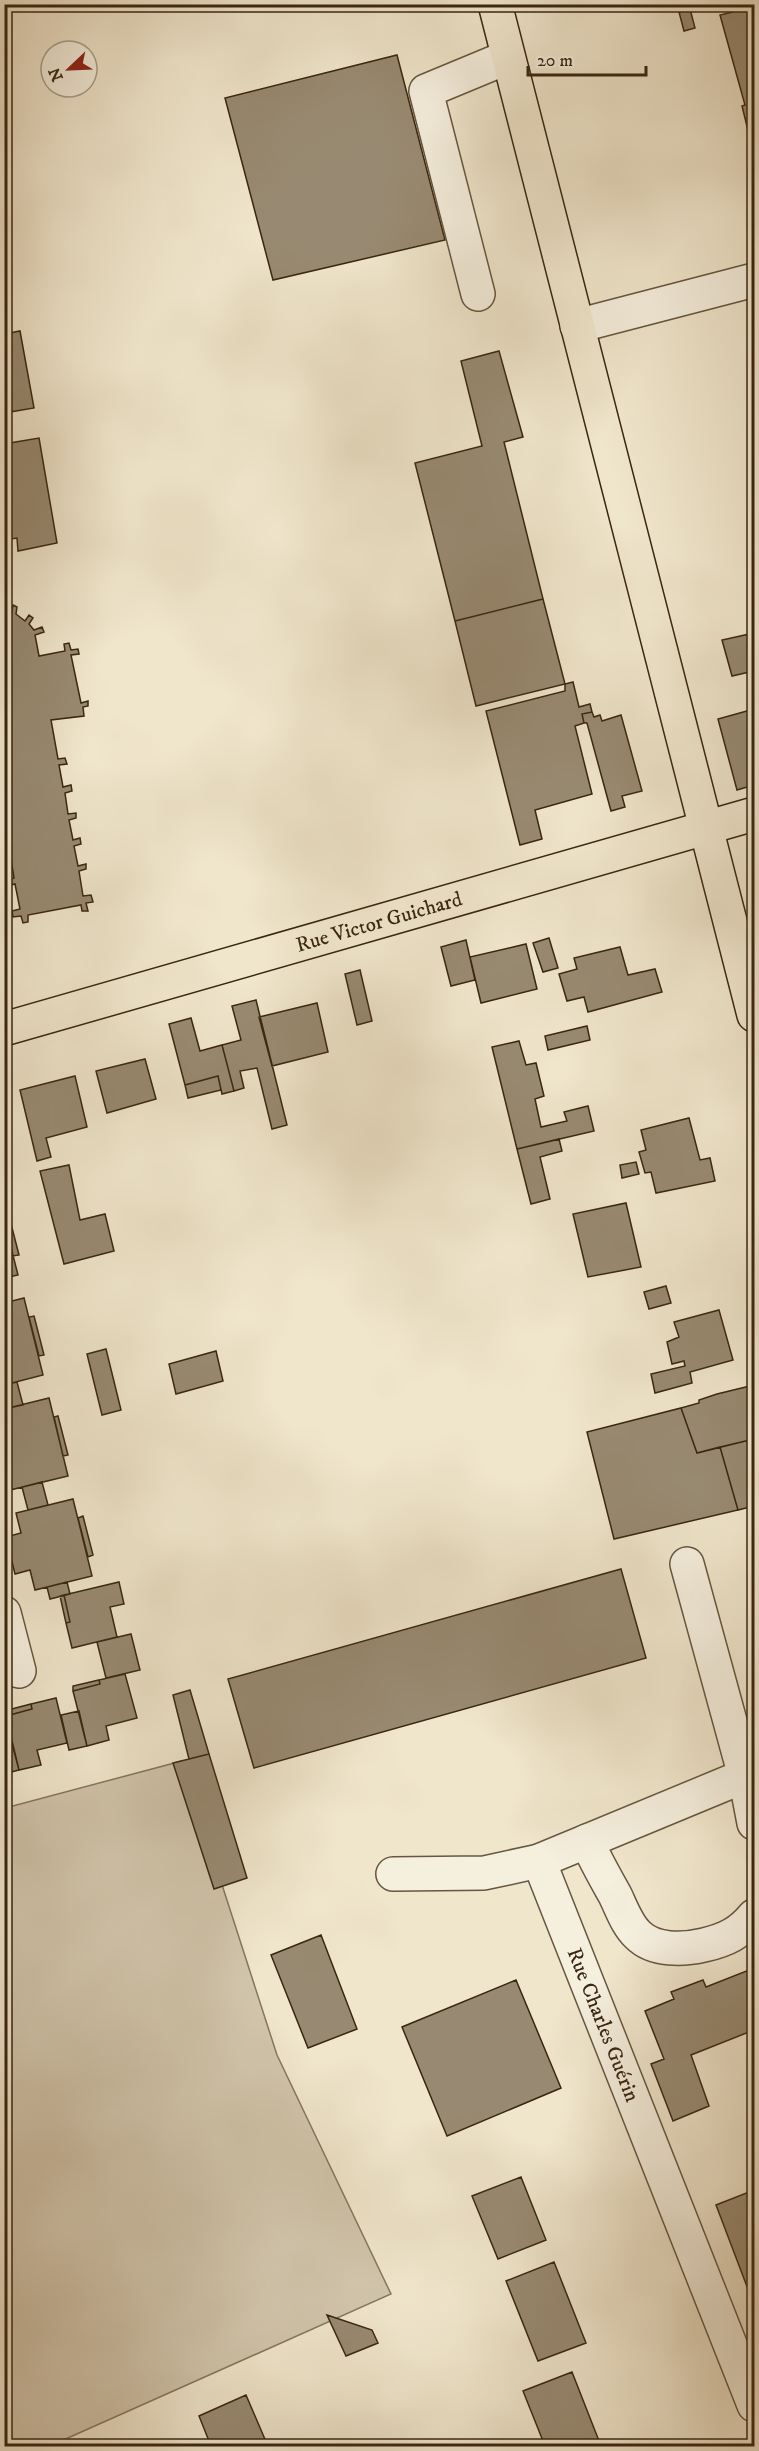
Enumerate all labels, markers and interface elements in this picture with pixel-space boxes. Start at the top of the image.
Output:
north arrow [39,39,99,99]
scale bar [528,39,646,77]
text: 20 m [537,50,573,72]
text: N [44,65,68,84]
street label: Rue Victor Guichard [293,886,466,959]
street label: Rue Charles Guérin [561,1944,645,2106]

